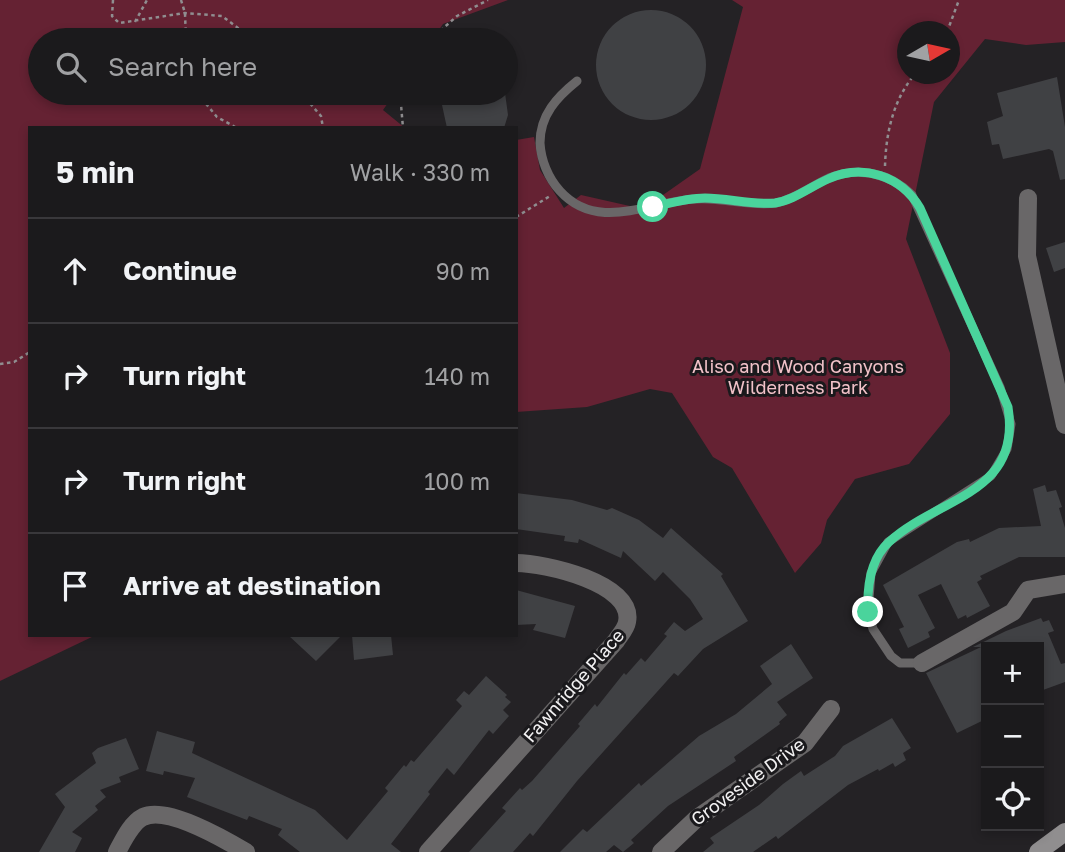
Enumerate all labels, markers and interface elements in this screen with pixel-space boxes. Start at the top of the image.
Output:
north arrow [897,21,960,84]
search box [28,28,518,105]
icon: search [52,48,90,86]
text: Search here [108,51,257,82]
text: 5 min [56,154,134,190]
text: Walk · 330 m [350,158,490,186]
route start [637,191,668,222]
icon: ahead [56,252,94,290]
text: Continue [123,255,237,286]
text: 90 m [436,257,490,285]
park label: Aliso and Wood Canyons Wilderness Park [692,355,904,398]
icon: right [56,357,94,395]
text: Turn right [123,360,246,391]
text: 140 m [424,362,490,390]
icon: right [56,462,94,500]
text: Turn right [123,465,246,496]
text: 100 m [424,467,490,495]
icon: arrive [56,567,94,605]
text: Arrive at destination [123,570,381,601]
route end [852,596,883,627]
street label: Fawnridge Place [518,624,628,746]
map controls [981,642,1044,831]
button: + [981,642,1044,705]
button: − [981,705,1044,768]
street label: Groveside Drive [686,733,809,830]
button: locate [981,768,1044,831]

